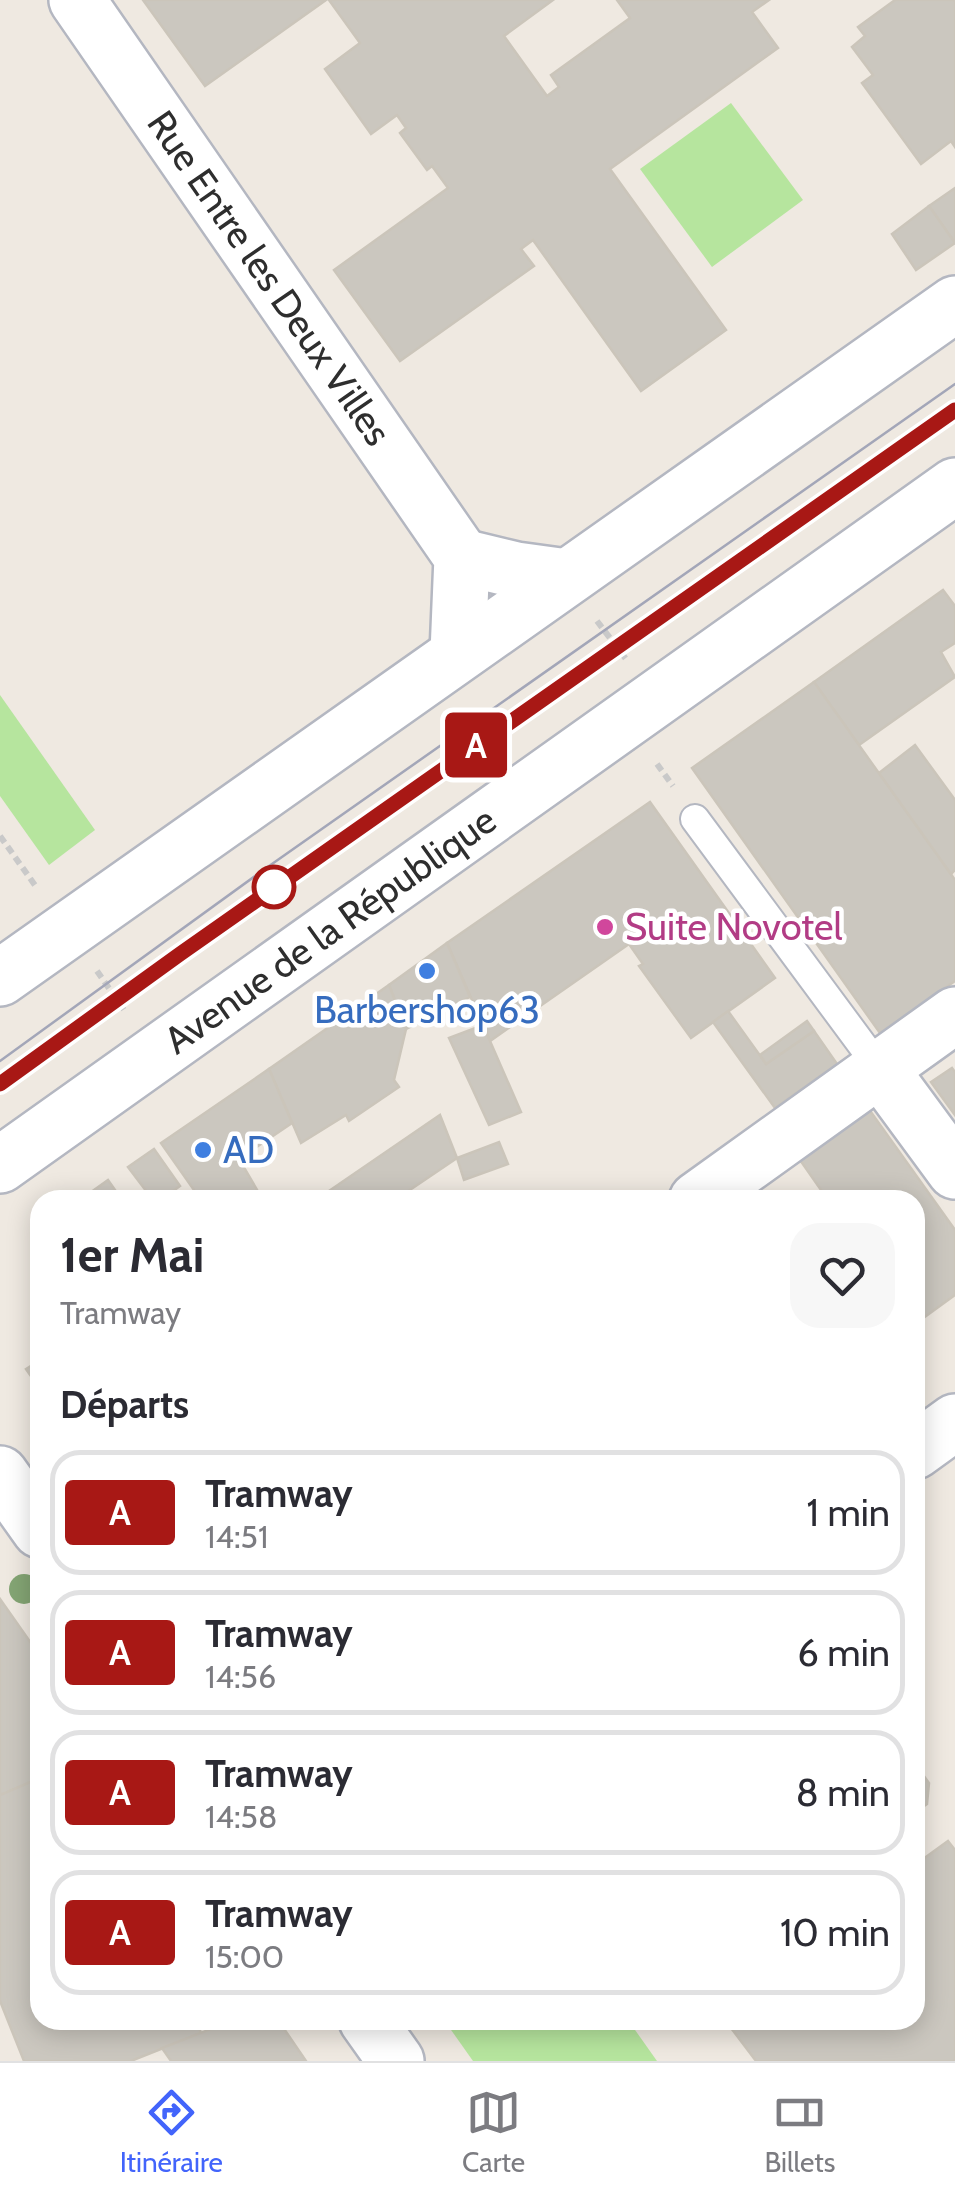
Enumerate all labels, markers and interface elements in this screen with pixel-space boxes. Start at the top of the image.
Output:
street label: Rue Entre les Deux Villes [138,101,402,454]
line badge: A [444,712,508,778]
text: A [465,724,487,767]
street label: Avenue de la République [155,796,505,1064]
unlabelled marker [253,866,295,908]
place label: Suite Novotel [625,903,842,950]
marker: Suite Novotel [594,916,616,938]
marker: Barbershop63 [416,960,438,982]
place label: Barbershop63 [314,986,540,1033]
place label: AD [223,1126,274,1173]
marker: AD [192,1139,214,1161]
button: heart [790,1223,895,1328]
text: 1er Mai [60,1226,204,1284]
text: Tramway [60,1293,181,1332]
text: Départs [60,1381,189,1428]
text: Tramway [205,1470,353,1517]
text: 1 min [806,1489,890,1536]
text: A [109,1491,131,1534]
text: 14:51 [205,1517,268,1556]
text: Tramway [205,1610,353,1657]
text: 6 min [797,1629,890,1676]
text: A [109,1631,131,1674]
text: 14:56 [205,1657,276,1696]
text: Tramway [205,1750,353,1797]
text: 8 min [796,1769,890,1816]
text: A [109,1771,131,1814]
text: 14:58 [205,1797,277,1836]
text: Tramway [205,1890,353,1937]
text: 10 min [780,1909,890,1956]
text: A [109,1911,131,1954]
text: 15:00 [205,1937,284,1976]
tab: Itinéraire [120,2085,223,2179]
tab: Carte [462,2085,525,2179]
tab: Billets [764,2085,835,2179]

